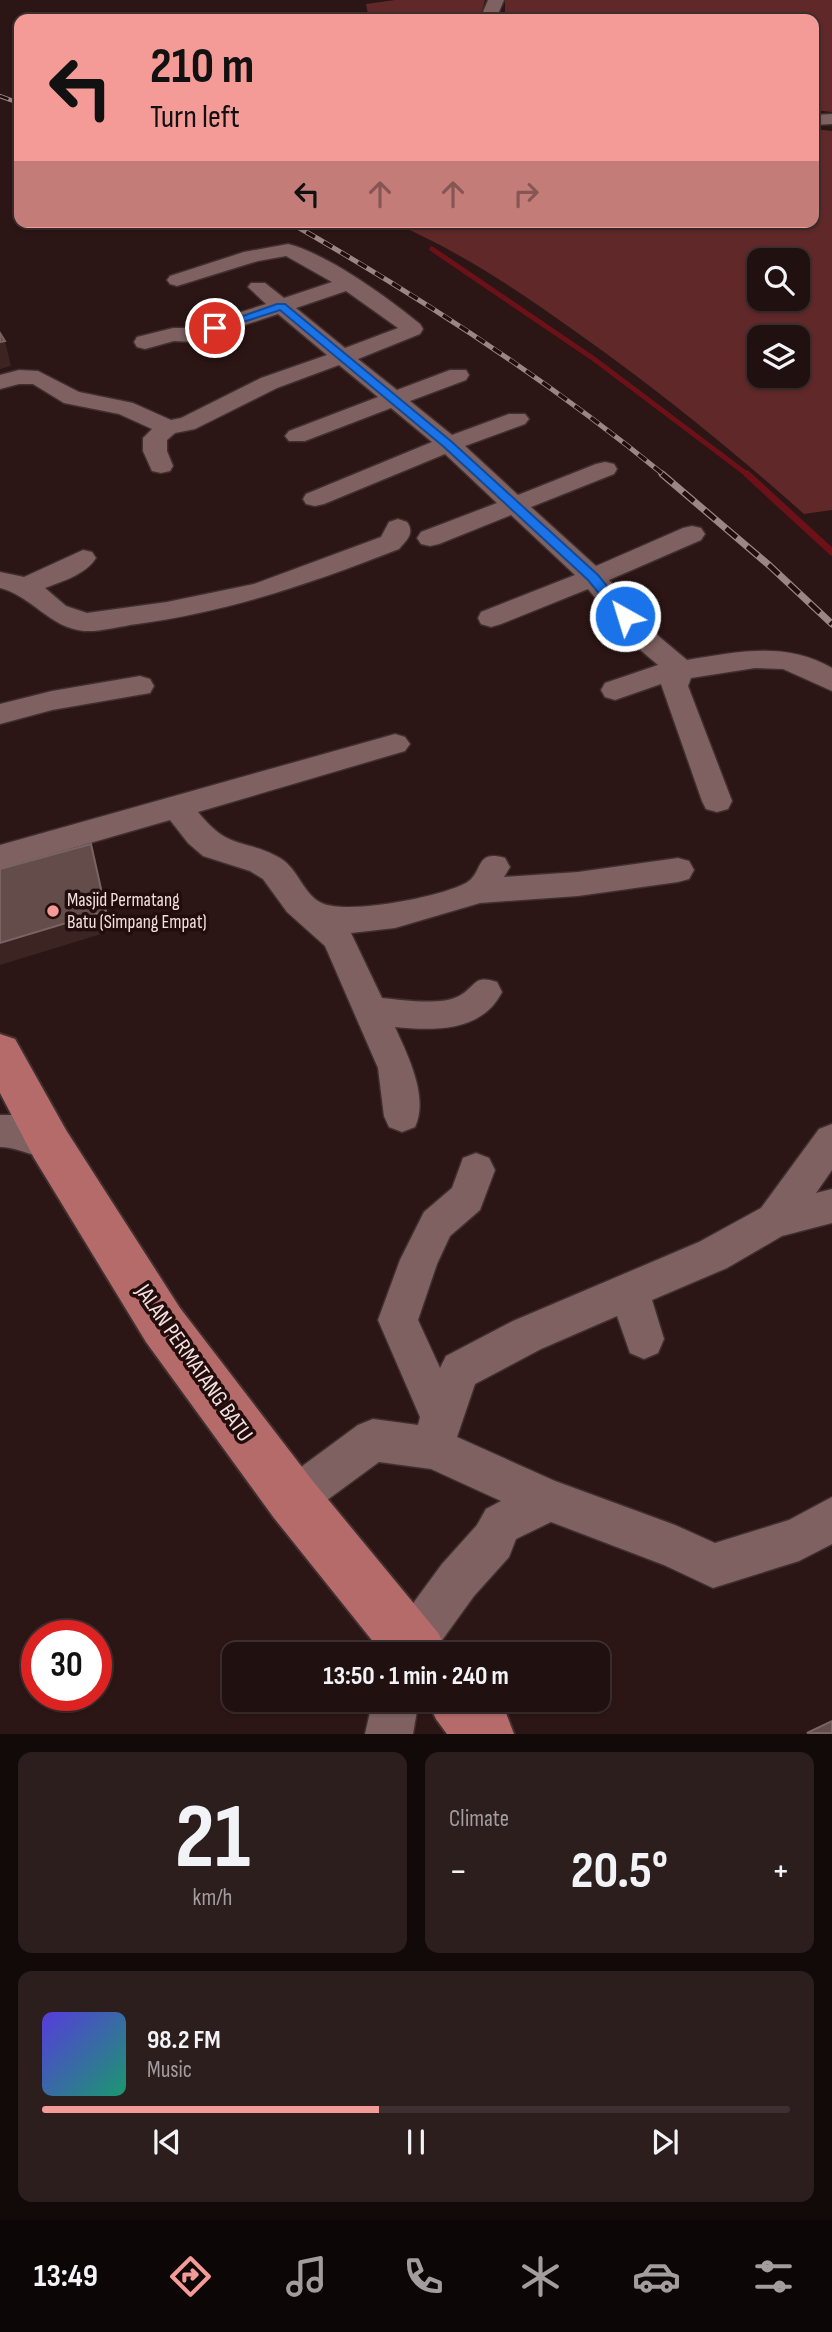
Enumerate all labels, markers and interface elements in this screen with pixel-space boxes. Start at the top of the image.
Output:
text: 210 m [150,38,254,97]
icon: left [35,42,126,133]
text: Turn left [150,98,240,137]
icon: left [288,175,326,213]
icon: ahead [361,175,399,213]
icon: ahead [434,175,472,213]
icon: right [507,175,545,213]
map controls [747,248,810,388]
button: search [747,248,810,311]
pin [185,298,245,358]
icon: arrive [196,309,234,347]
button: layers [747,325,810,388]
position arrow [588,579,662,653]
place label: Masjid Permatang Batu (Simpang Empat) [67,889,207,934]
marker: Masjid Permatang Batu (Simpang Empat) [45,903,61,919]
street label: JALAN PERMATANG BATU [129,1278,259,1447]
speed limit sign: 30 [21,1620,112,1711]
text: 13:50 · 1 min · 240 m [323,1661,509,1692]
text: 21 [175,1784,250,1893]
text: Climate [449,1805,509,1833]
text: 20.5° [571,1840,668,1903]
text: − [449,1849,468,1894]
text: + [771,1849,790,1894]
text: km/h [193,1884,232,1912]
text: 98.2 FM [147,2025,221,2056]
text: Music [147,2056,192,2084]
icon: previous [148,2123,186,2161]
icon: pause [397,2123,435,2161]
icon: next [646,2123,684,2161]
icon: directions [166,2252,215,2301]
icon: music [282,2252,331,2301]
icon: phone [399,2252,448,2301]
icon: climate [516,2252,565,2301]
icon: car [632,2252,681,2301]
icon: filters [749,2252,798,2301]
text: 13:49 [34,2257,98,2296]

